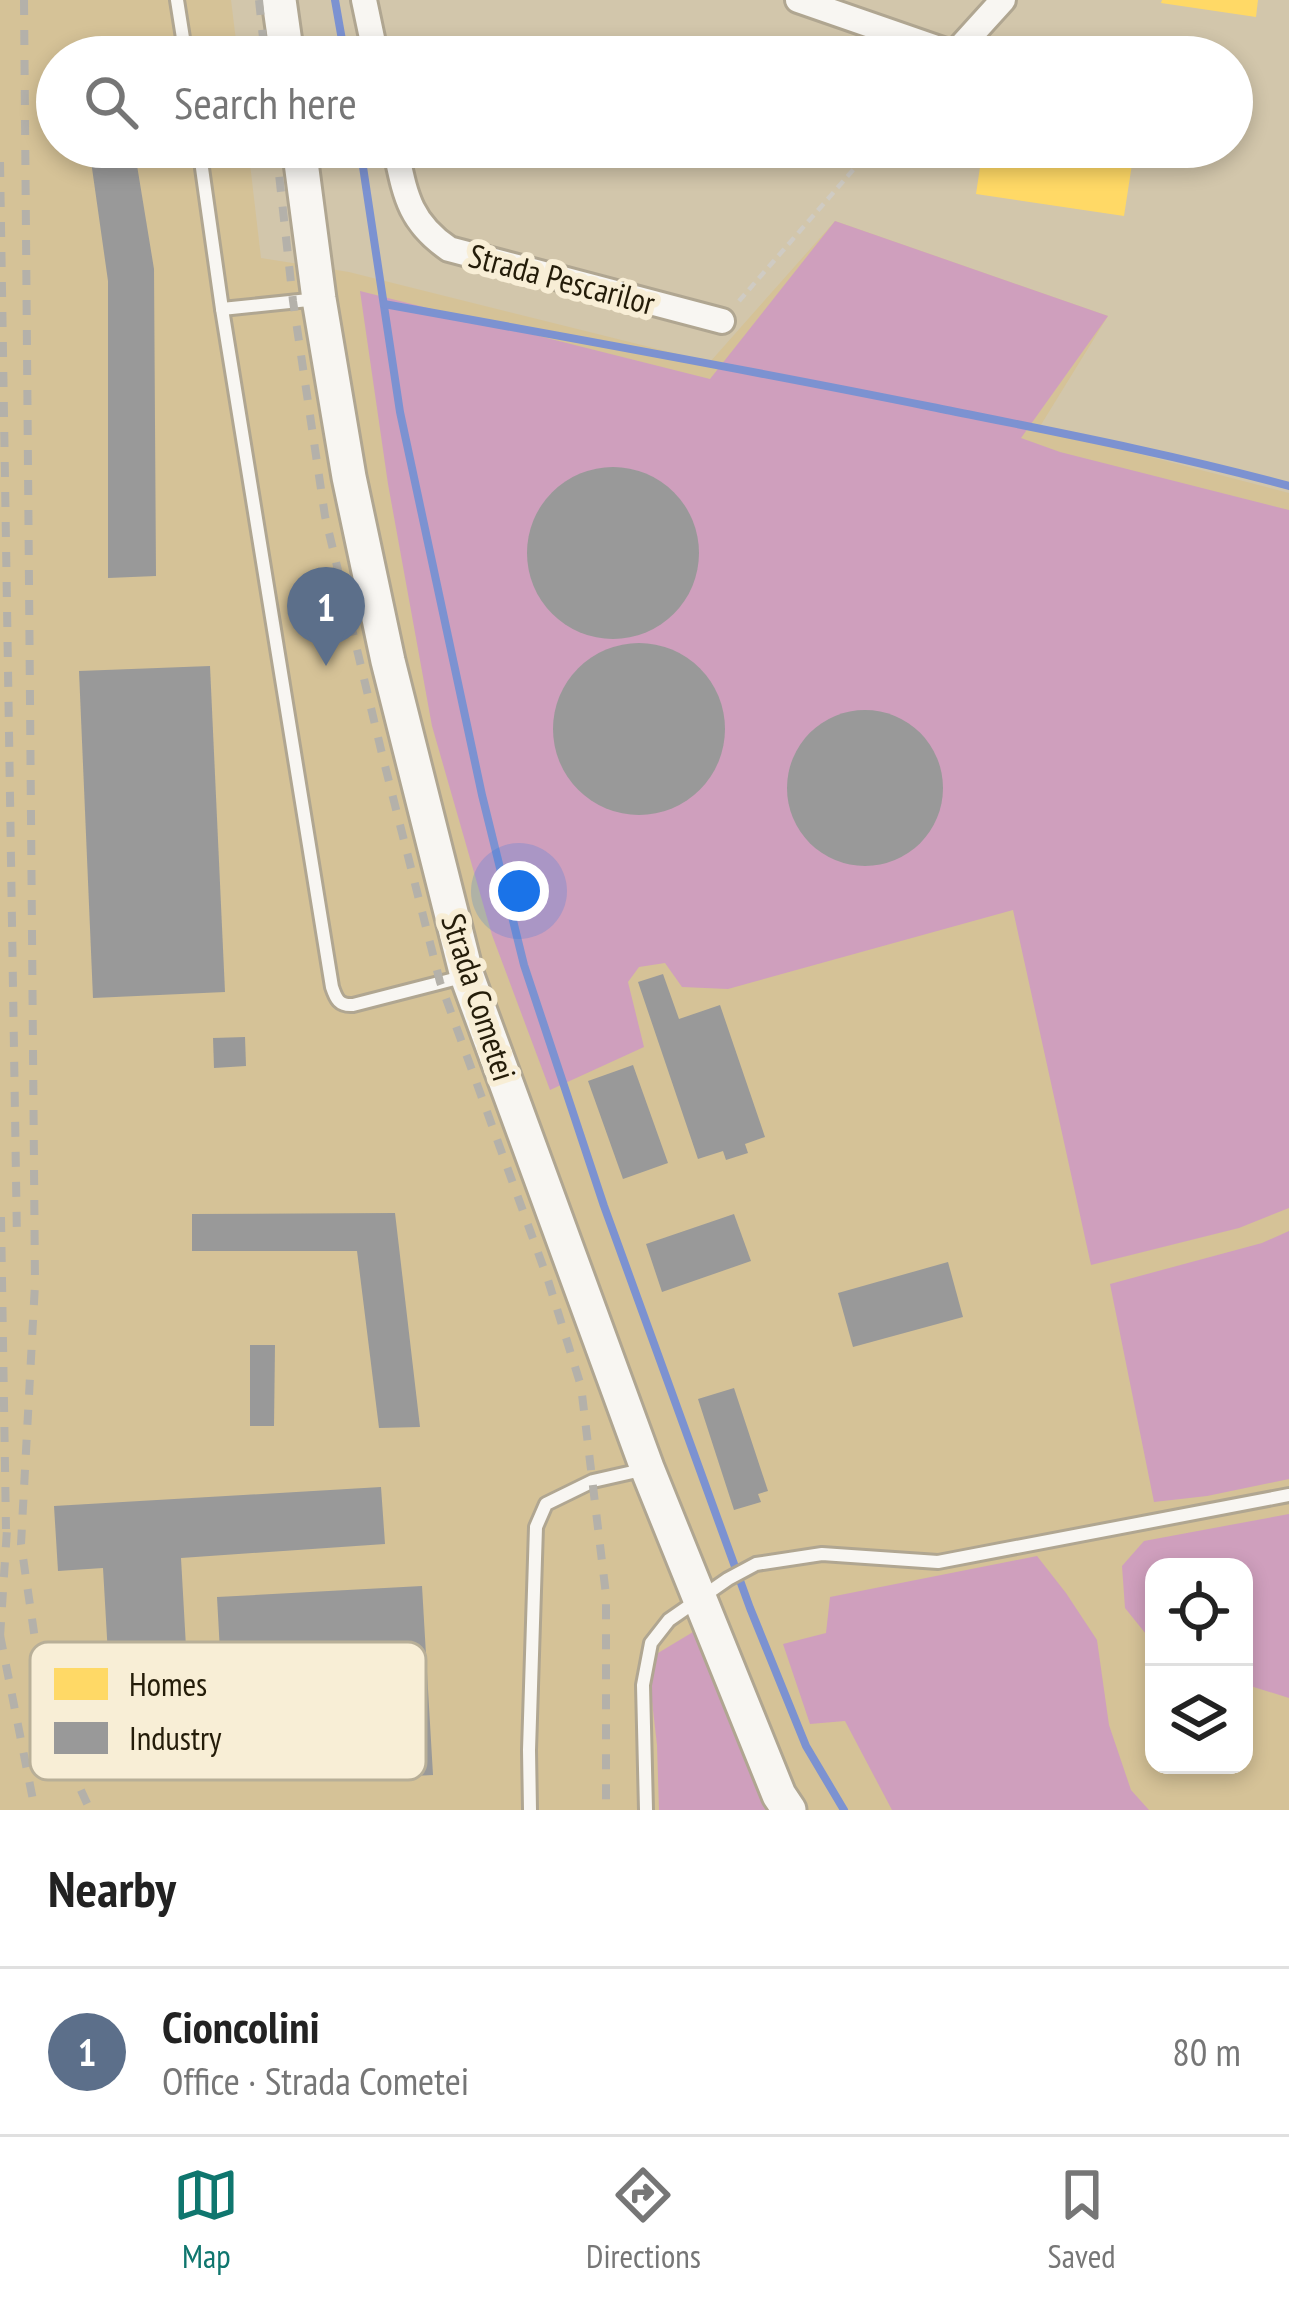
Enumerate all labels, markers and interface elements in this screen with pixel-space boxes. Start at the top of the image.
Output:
search box [36,36,1253,168]
icon: search [78,69,144,135]
text: Search here [174,73,357,131]
street label: Strada Pescarilor [464,233,660,324]
pin: 1 [287,567,365,666]
your location [489,861,549,921]
street label: Strada Cometei [432,908,527,1086]
map controls [1145,1558,1253,1774]
button: locate [1145,1558,1253,1666]
legend [30,1642,426,1780]
text: Homes [129,1662,207,1705]
button: layers [1145,1666,1253,1774]
text: Industry [129,1716,222,1759]
text: Nearby [48,1855,176,1921]
text: Cioncolini [162,1997,320,2055]
text: 1 [78,2026,96,2077]
text: 80 m [1172,2026,1241,2077]
text: Office · Strada Cometei [162,2055,469,2106]
tab: Map [173,2162,239,2277]
tab: Directions [586,2162,701,2277]
tab: Saved [1048,2162,1116,2277]

